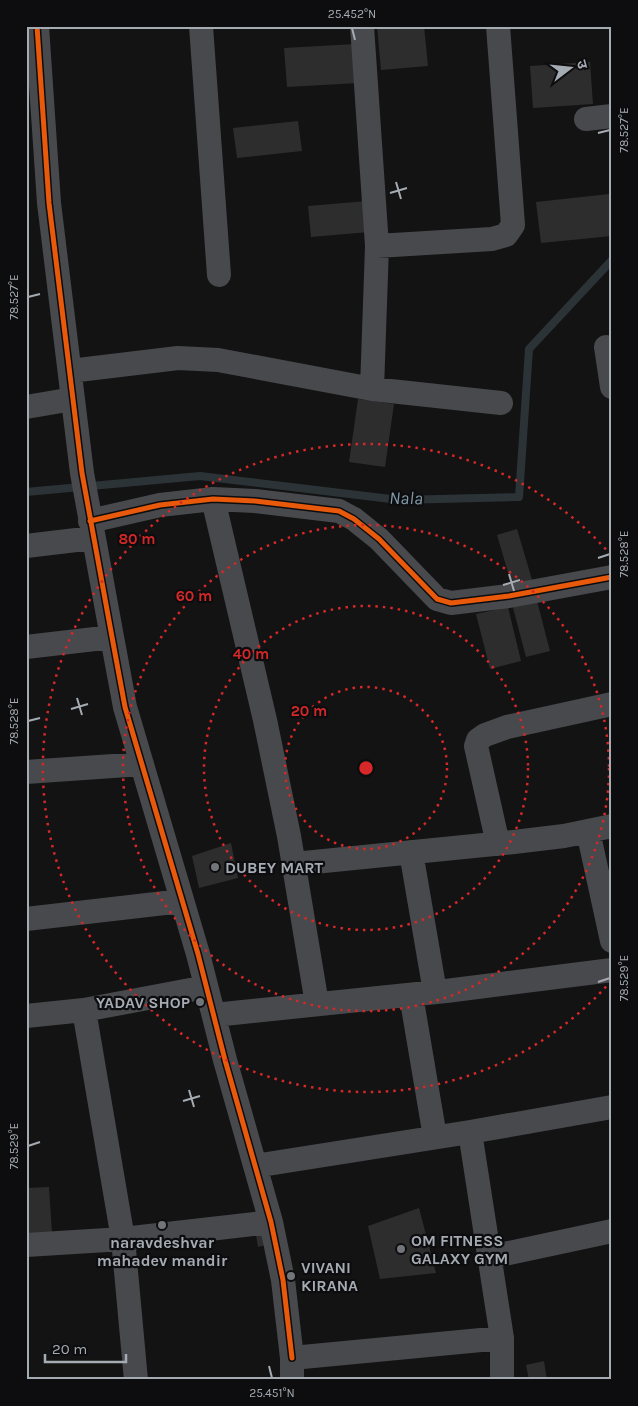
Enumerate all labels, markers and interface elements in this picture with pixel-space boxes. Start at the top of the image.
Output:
text: 25.452°N [328,7,376,21]
north arrow [546,42,596,92]
text: उ [573,58,592,72]
text: 78.527°E [617,107,631,153]
text: 78.527°E [7,274,21,320]
water label: Nala [389,487,423,509]
text: 80 m [118,530,156,548]
text: 78.528°E [617,530,631,578]
text: 60 m [176,587,212,605]
text: 40 m [233,645,269,663]
text: 78.528°E [7,697,21,745]
text: 20 m [291,702,327,720]
centre of rings [357,759,375,777]
place label: DUBEY MART [225,858,324,877]
marker: DUBEY MART [209,861,221,873]
text: 78.529°E [617,955,631,1001]
place label: YADAV SHOP [96,993,190,1012]
marker: YADAV SHOP [194,996,206,1008]
text: 78.529°E [7,1123,21,1169]
marker: naravdeshvar mahadev mandir [156,1219,168,1231]
place label: OM FITNESS GALAXY GYM [411,1231,508,1268]
place label: naravdeshvar mahadev mandir [97,1233,228,1270]
marker: OM FITNESS GALAXY GYM [395,1243,407,1255]
place label: VIVANI KIRANA [301,1258,358,1295]
marker: VIVANI KIRANA [285,1270,297,1282]
scale bar [45,1331,126,1363]
text: 20 m [52,1340,87,1358]
text: 25.451°N [249,1386,295,1400]

